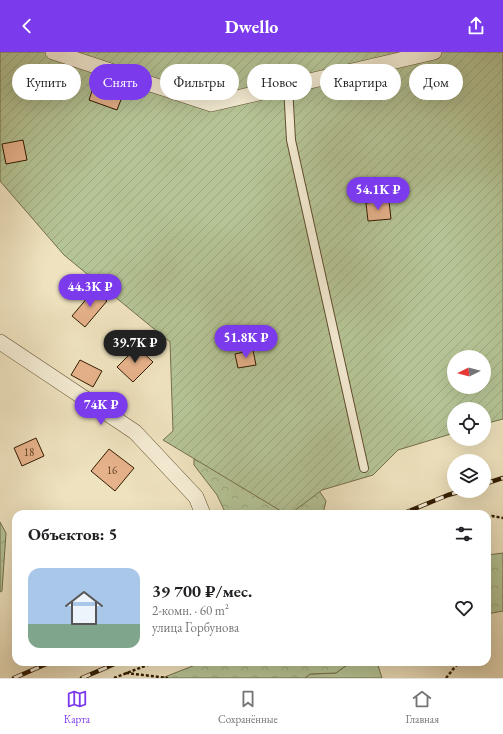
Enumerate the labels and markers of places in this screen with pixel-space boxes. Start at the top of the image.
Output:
pin: 54.1K ₽ [341,177,415,211]
pin: 44.3K ₽ [53,274,127,308]
pin: 51.8K ₽ [209,325,283,359]
pin: 39.7K ₽ [98,330,172,364]
pin: 74K ₽ [73,392,129,426]

